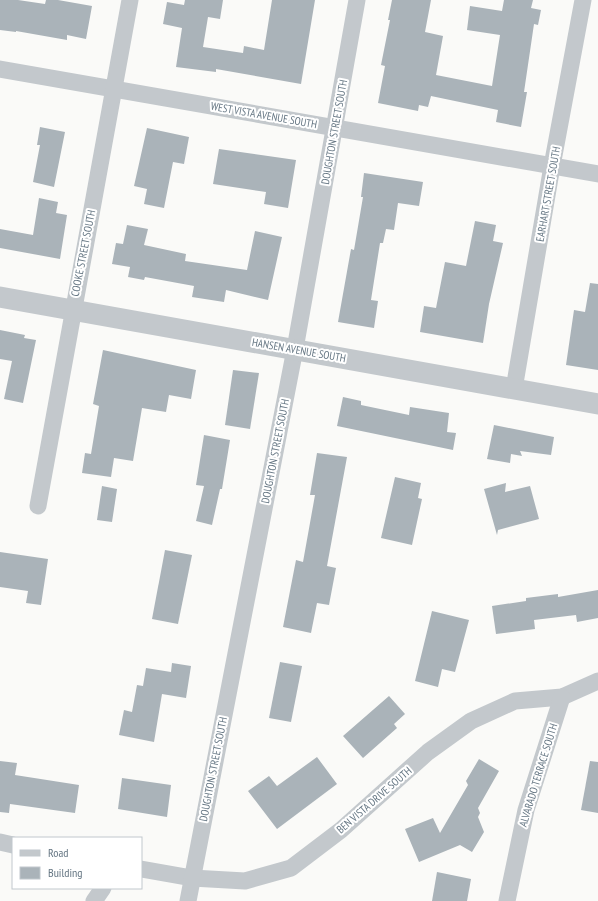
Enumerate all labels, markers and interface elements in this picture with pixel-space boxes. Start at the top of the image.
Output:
street label: DOUGHTON STREET SOUTH [318,78,350,186]
street label: WEST VISTA AVENUE SOUTH [210,99,318,131]
street label: EARHART STREET SOUTH [533,145,563,243]
street label: COOKE STREET SOUTH [68,208,98,297]
street label: HANSEN AVENUE SOUTH [251,335,347,365]
street label: DOUGHTON STREET SOUTH [258,397,292,504]
street label: DOUGHTON STREET SOUTH [196,715,230,822]
street label: ALVARADO TERRACE SOUTH [516,722,560,828]
street label: BEN VISTA DRIVE SOUTH [334,764,414,836]
legend [12,837,142,889]
text: Road [48,845,68,860]
text: Building [48,865,83,880]

